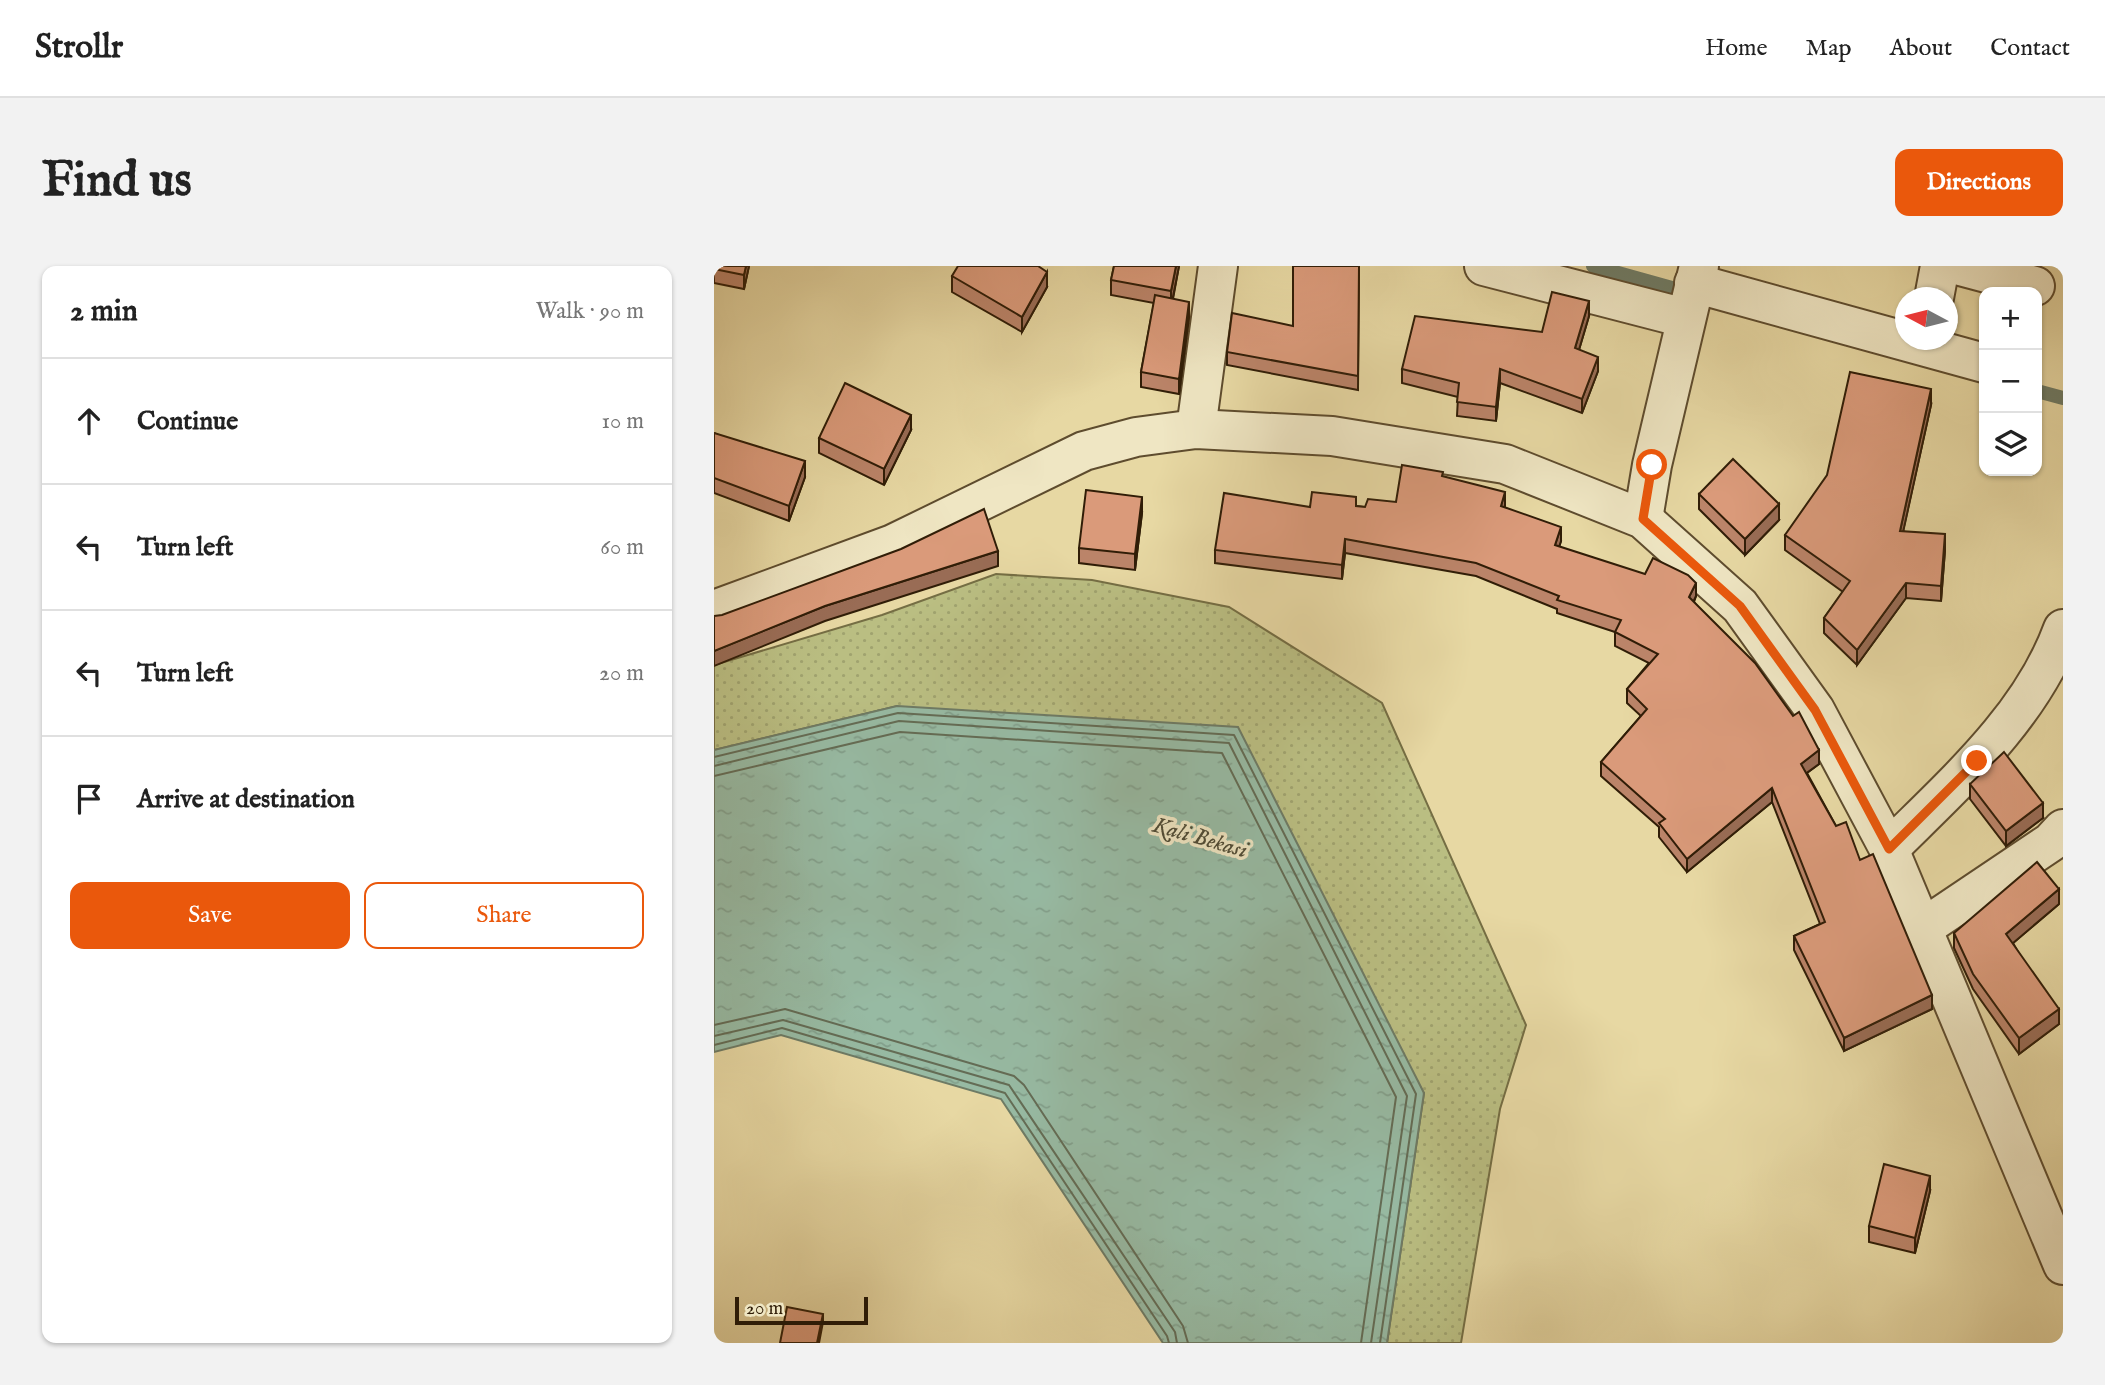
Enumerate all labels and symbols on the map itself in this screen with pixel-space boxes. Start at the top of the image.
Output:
north arrow [1895,287,1958,350]
route start [1636,449,1667,480]
route end [1961,745,1992,776]
water label: Kali Bekasi [1149,810,1252,866]
scale bar [735,1294,868,1326]

